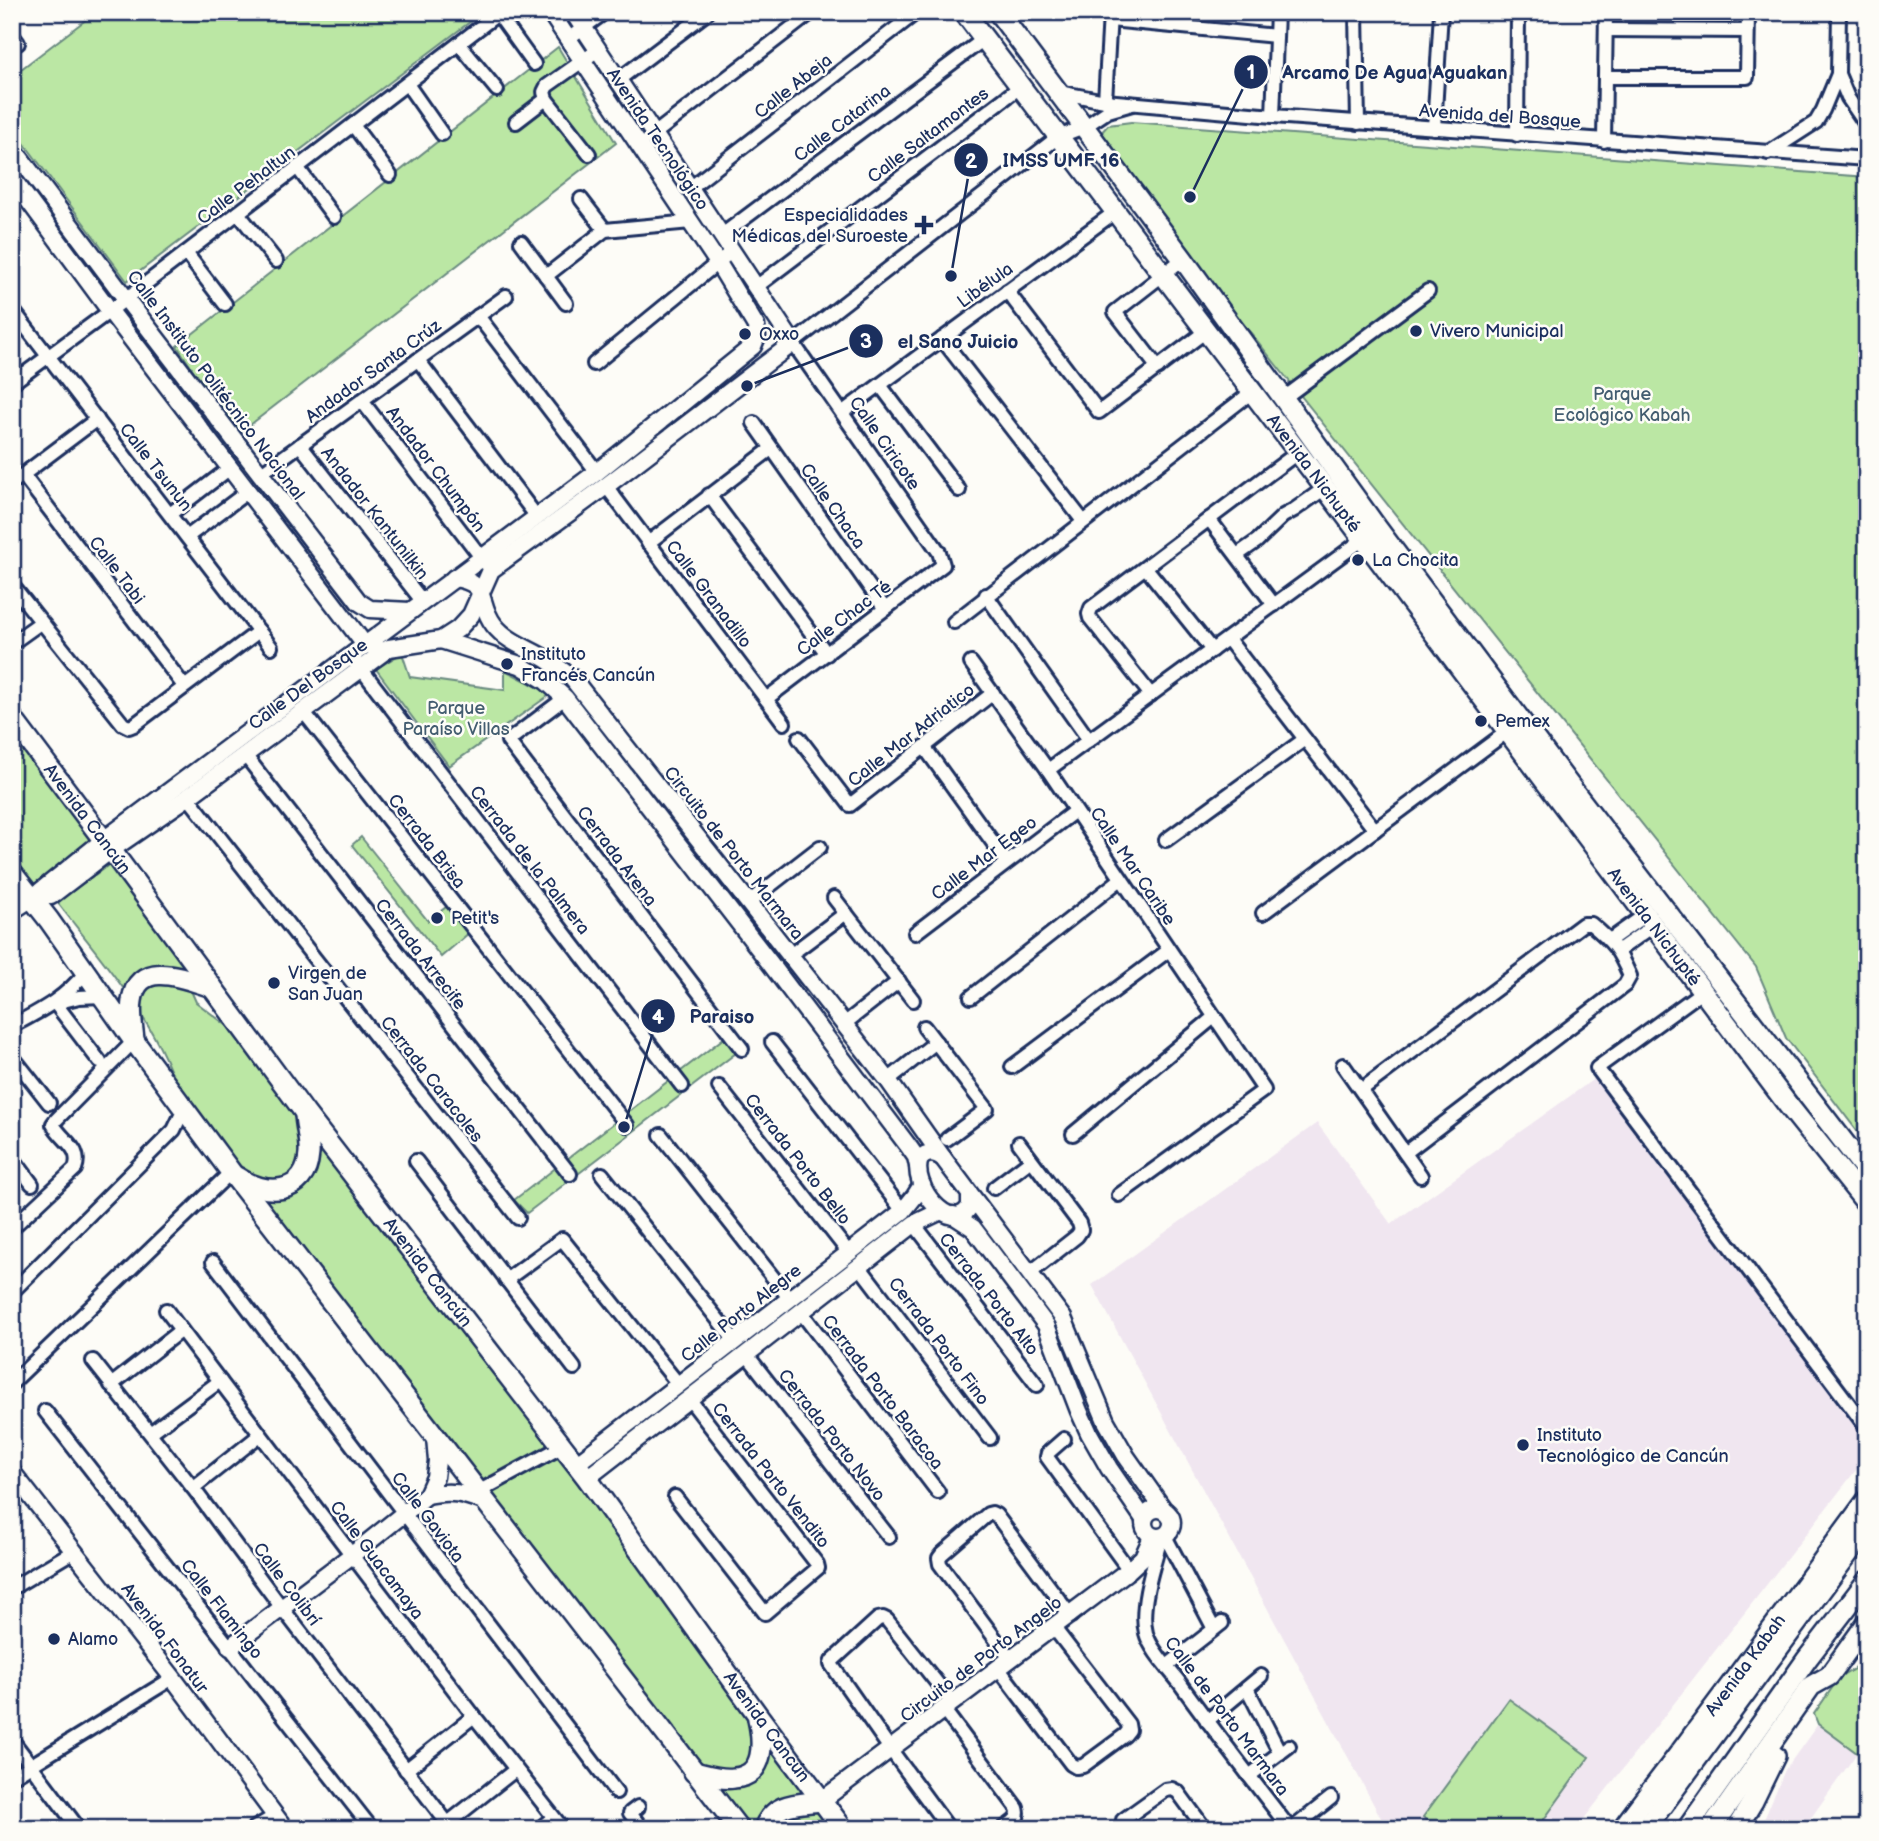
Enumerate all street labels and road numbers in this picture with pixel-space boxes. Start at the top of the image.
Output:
street label: Calle Abeja [750,50,836,123]
street label: Avenida Tecnológico [602,64,713,214]
street label: Calle Catarina [790,80,895,167]
street label: Calle Saltamontes [864,83,993,188]
street label: Avenida del Bosque [1418,100,1582,133]
street label: Calle Pehaltun [193,142,300,229]
street label: Libélula [953,258,1017,313]
street label: Calle Instituto Politécnico Nacional [122,266,309,504]
street label: Andador Santa Crúz [301,315,445,428]
street label: Calle Ciricote [845,392,925,494]
street label: Andador Chumpón [381,402,490,536]
street label: Avenida Nichupté [1262,410,1365,537]
street label: Calle Tsunun [115,419,196,515]
street label: Andador Kantunilkin [316,443,433,584]
street label: Calle Chaca [796,460,870,553]
street label: Calle Tabi [84,532,149,608]
street label: Calle Granadillo [661,536,756,652]
street label: Calle Chac Té [793,576,896,661]
street label: Calle Del Bosque [245,634,372,734]
street label: Calle Mar Adriatico [844,679,979,791]
street label: Avenida Cancún [39,760,135,878]
street label: Circuito de Porto Marmara [659,762,808,944]
street label: Cerrada de la Palmera [465,782,594,939]
street label: Cerrada Brisa [383,790,470,893]
street label: Cerrada Arena [572,802,661,910]
street label: Calle Mar Caribe [1085,803,1180,930]
street label: Calle Mar Egeo [927,812,1041,905]
street label: Avenida Nichupté [1603,864,1705,991]
street label: Cerrada Arrecife [371,895,471,1014]
street label: Cerrada Caracoles [376,1012,487,1147]
street label: Cerrada Porto Bello [740,1090,855,1229]
street label: Avenida Cancún [379,1214,476,1331]
street label: Cerrada Porto Alto [934,1229,1043,1360]
street label: Calle Porto Alegre [677,1260,806,1367]
street label: Cerrada Porto Fino [884,1273,994,1409]
street label: Cerrada Porto Baracoa [818,1311,948,1474]
street label: Cerrada Porto Novo [774,1365,890,1505]
street label: Cerrada Porto Vendito [707,1398,834,1552]
street label: Calle Gaviota [387,1468,469,1567]
street label: Calle Guacamaya [325,1497,428,1624]
street label: Calle Colibrí [249,1539,325,1631]
street label: Calle Flamingo [176,1555,267,1663]
street label: Avenida Fonatur [116,1579,213,1698]
street label: Circuito de Porto Angelo [896,1592,1066,1727]
street label: Avenida Kabah [1701,1610,1790,1720]
street label: Calle de Porto Marmara [1160,1633,1293,1800]
street label: Avenida Cancún [719,1668,814,1786]

